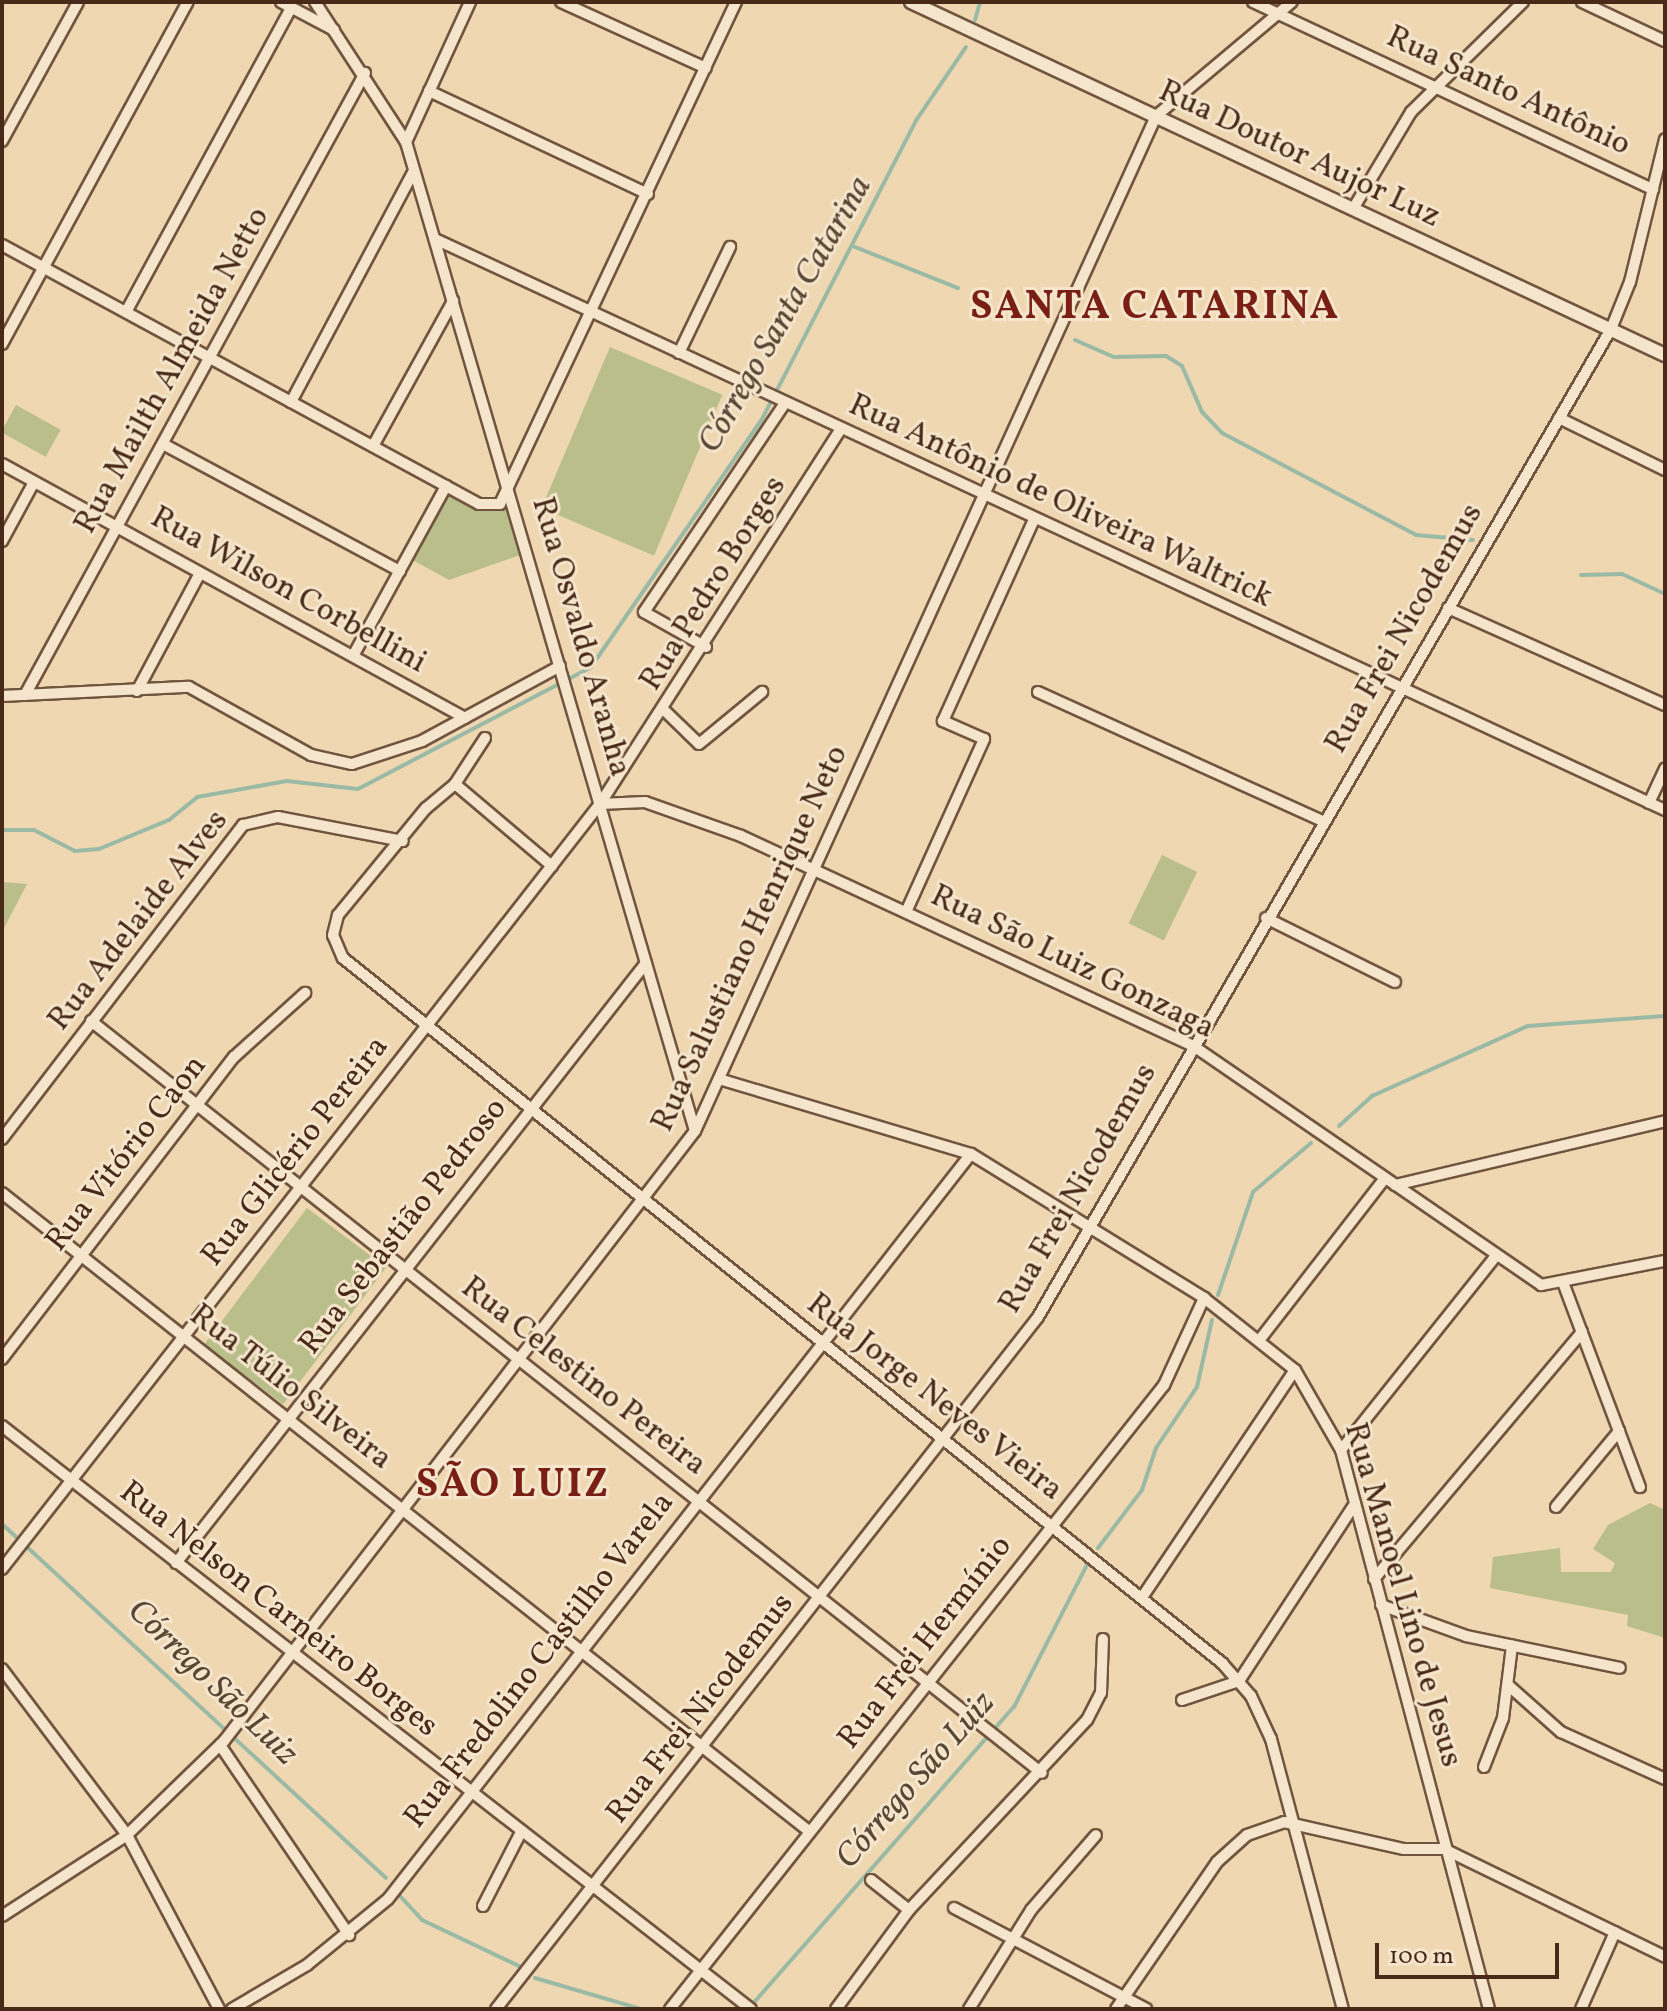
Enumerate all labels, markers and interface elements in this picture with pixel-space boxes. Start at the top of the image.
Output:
street label: Rua Santo Antônio [1380,19,1636,165]
street label: Rua Doutor Aujor Luz [1152,73,1446,237]
water label: Córrego Santa Catarina [690,169,882,461]
street label: Rua Mailth Almeida Netto [67,201,279,541]
district label: SANTA CATARINA [970,284,1340,332]
street label: Rua Antônio de Oliveira Waltrick [842,387,1278,617]
street label: Rua Pedro Borges [633,470,795,698]
street label: Rua Osvaldo Aranha [522,493,638,781]
street label: Rua Frei Nicodemus [1318,497,1492,761]
street label: Rua Wilson Corbellini [143,499,433,683]
street label: Rua Salustiano Henrique Neto [644,740,858,1138]
street label: Rua Adelaide Alves [41,803,237,1039]
street label: Rua São Luiz Gonzaga [924,878,1220,1048]
street label: Rua Glicério Pereira [194,1029,398,1275]
street label: Rua Vitório Caon [38,1048,216,1260]
street label: Rua Frei Nicodemus [992,1057,1166,1321]
street label: Rua Sebastião Pedroso [292,1091,516,1363]
street label: Rua Celestino Pereira [453,1269,713,1485]
street label: Rua Jorge Neves Vieira [798,1286,1070,1510]
street label: Rua Túlio Silveira [181,1297,399,1479]
street label: Rua Manoel Lino de Jesus [1334,1419,1470,1771]
district label: SÃO LUIZ [416,1462,610,1510]
street label: Rua Nelson Carneiro Borges [111,1474,445,1746]
street label: Rua Fredolino Castilho Varela [397,1485,683,1837]
street label: Rua Frei Hermínio [831,1529,1021,1757]
street label: Rua Frei Nicodemus [599,1586,803,1832]
water label: Córrego São Luiz [118,1591,306,1775]
water label: Córrego São Luiz [828,1684,1004,1878]
scale bar [1379,1927,1563,1977]
text: 100 m [1389,1940,1454,1974]

